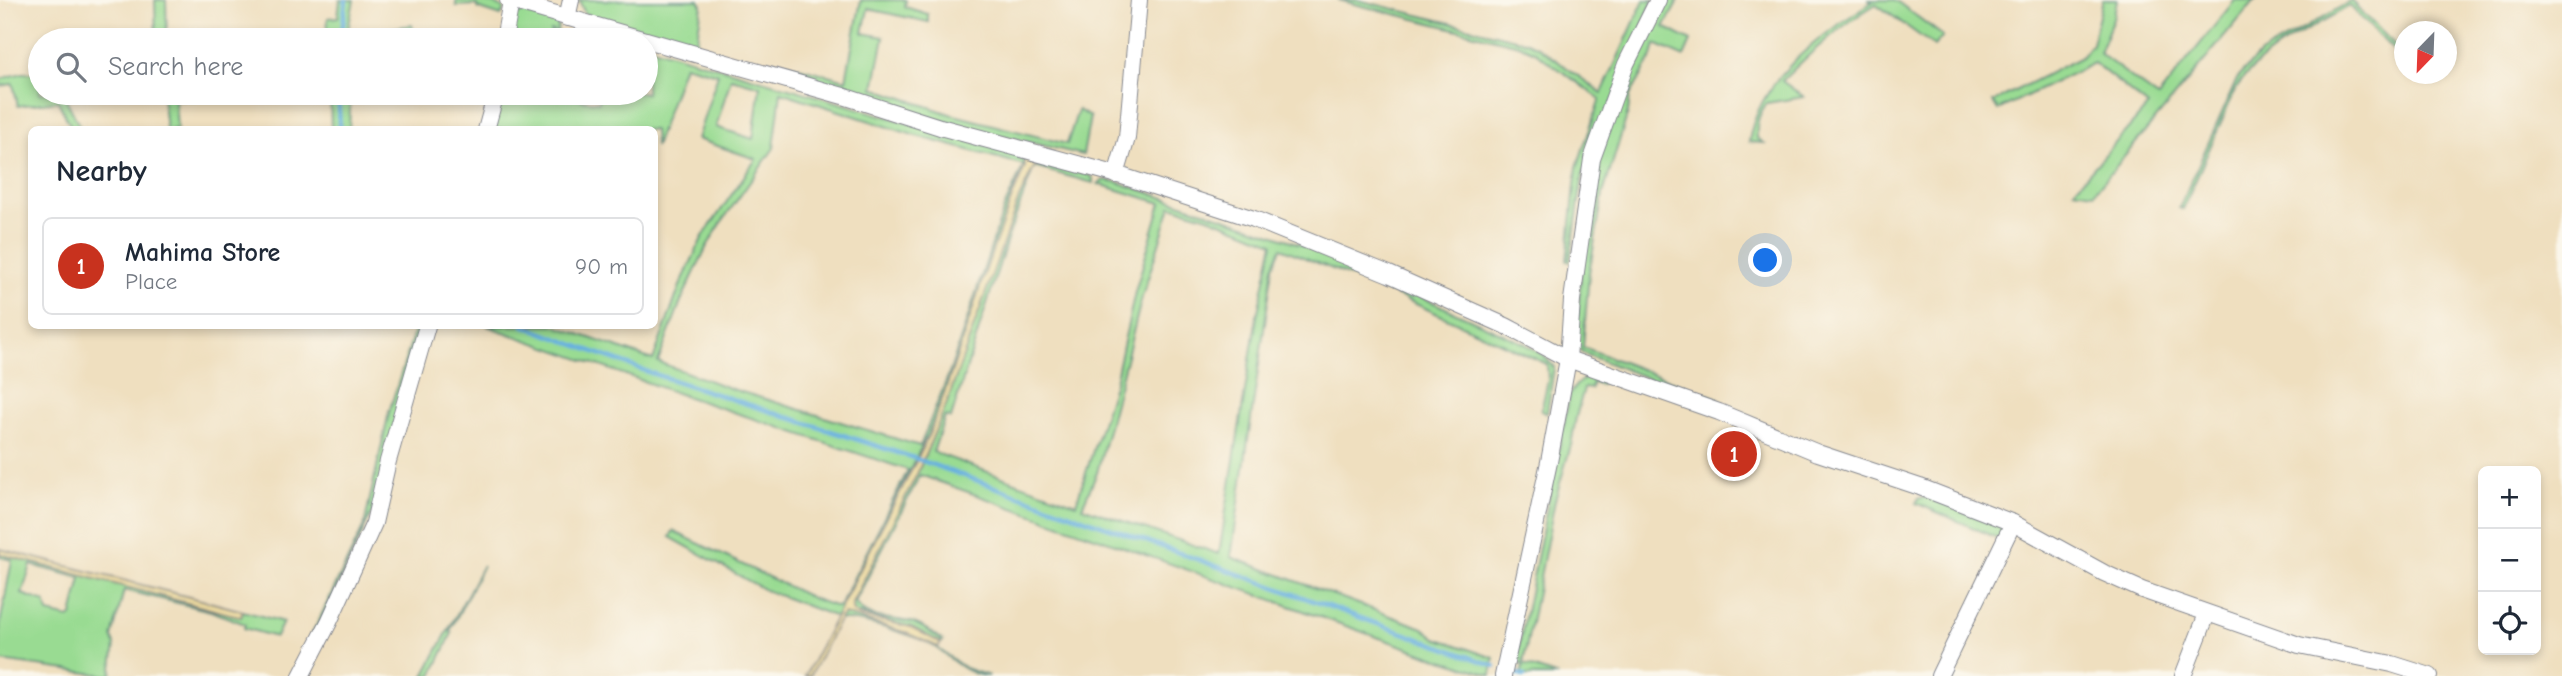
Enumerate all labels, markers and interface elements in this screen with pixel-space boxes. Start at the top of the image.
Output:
north arrow [2394,21,2457,84]
search box [28,28,658,105]
icon: search [52,48,90,86]
text: Search here [108,52,243,82]
text: Nearby [56,154,147,189]
text: Mahima Store [125,238,280,268]
your location [1748,243,1782,277]
text: 1 [76,253,86,280]
text: 90 m [575,253,628,280]
text: Place [125,268,177,295]
pin: 1 [1711,428,1757,480]
map controls [2478,466,2541,655]
button: + [2478,466,2541,529]
button: − [2478,529,2541,592]
button: locate [2478,592,2541,655]

